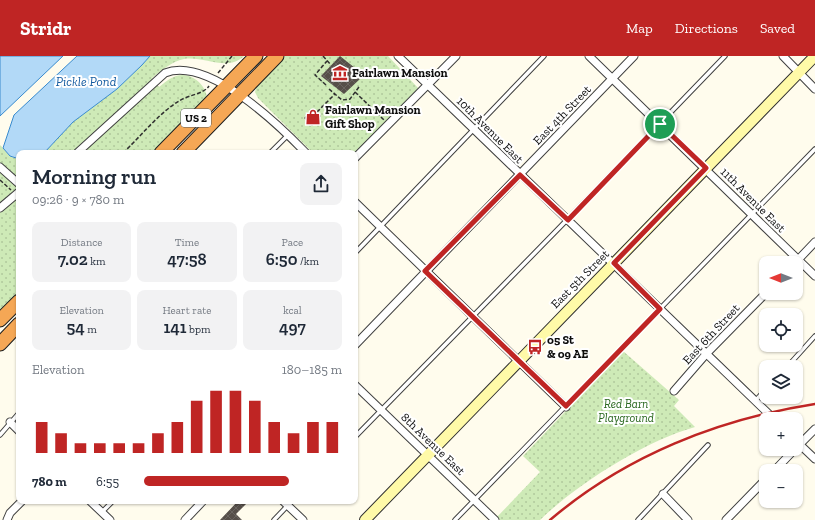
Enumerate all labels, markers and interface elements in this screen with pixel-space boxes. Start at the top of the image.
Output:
text: Stridr [20,17,71,40]
text: Map [626,20,653,37]
text: Directions [675,20,738,37]
text: Saved [760,20,795,37]
museum icon: Fairlawn Mansion [331,64,349,82]
place label: Fairlawn Mansion [352,66,448,80]
water label: Pickle Pond [56,74,117,89]
street label: East 4th Street [530,82,594,148]
street label: 10th Avenue East [454,94,527,167]
place label: Fairlawn Mansion Gift Shop [325,103,421,131]
pin [643,107,677,141]
shop icon: Fairlawn Mansion Gift Shop [304,108,322,126]
road number: US 2 [181,109,211,127]
icon: arrive [649,113,671,135]
text: Morning run [32,163,156,190]
button: share [300,163,342,205]
street label: 11th Avenue East [718,165,789,236]
text: 09:26 · 9 × 780 m [32,192,124,207]
text: Distance [61,236,102,249]
text: Time [175,236,199,249]
text: Pace [281,236,303,249]
street label: East 5th Street [548,247,612,311]
text: 7.02 [58,249,88,269]
text: 47:58 [167,249,207,269]
text: 6:50 [266,249,297,269]
text: km [88,255,106,268]
text: /km [297,255,319,268]
north arrow [759,256,803,300]
map controls [759,256,803,508]
street label: East 6th Street [680,301,743,367]
text: Elevation [59,304,104,317]
text: Heart rate [163,304,211,317]
text: kcal [283,304,302,317]
button: locate [759,308,803,352]
text: 54 [67,317,85,337]
text: 141 [164,317,187,337]
text: 497 [279,317,306,337]
text: m [85,323,97,336]
text: bpm [187,323,210,336]
place label: 05 St & 09 AE [547,333,588,361]
bus stop icon: 05 St & 09 AE [526,338,544,356]
button: layers [759,360,803,404]
text: Elevation [32,362,84,377]
text: 180–185 m [282,362,342,377]
park label: Red Barn Playground [598,397,654,425]
street label: 8th Avenue East [398,410,468,478]
button: + [759,412,803,456]
button: − [759,464,803,508]
text: 780 m [32,474,67,489]
text: 6:55 [96,474,119,489]

